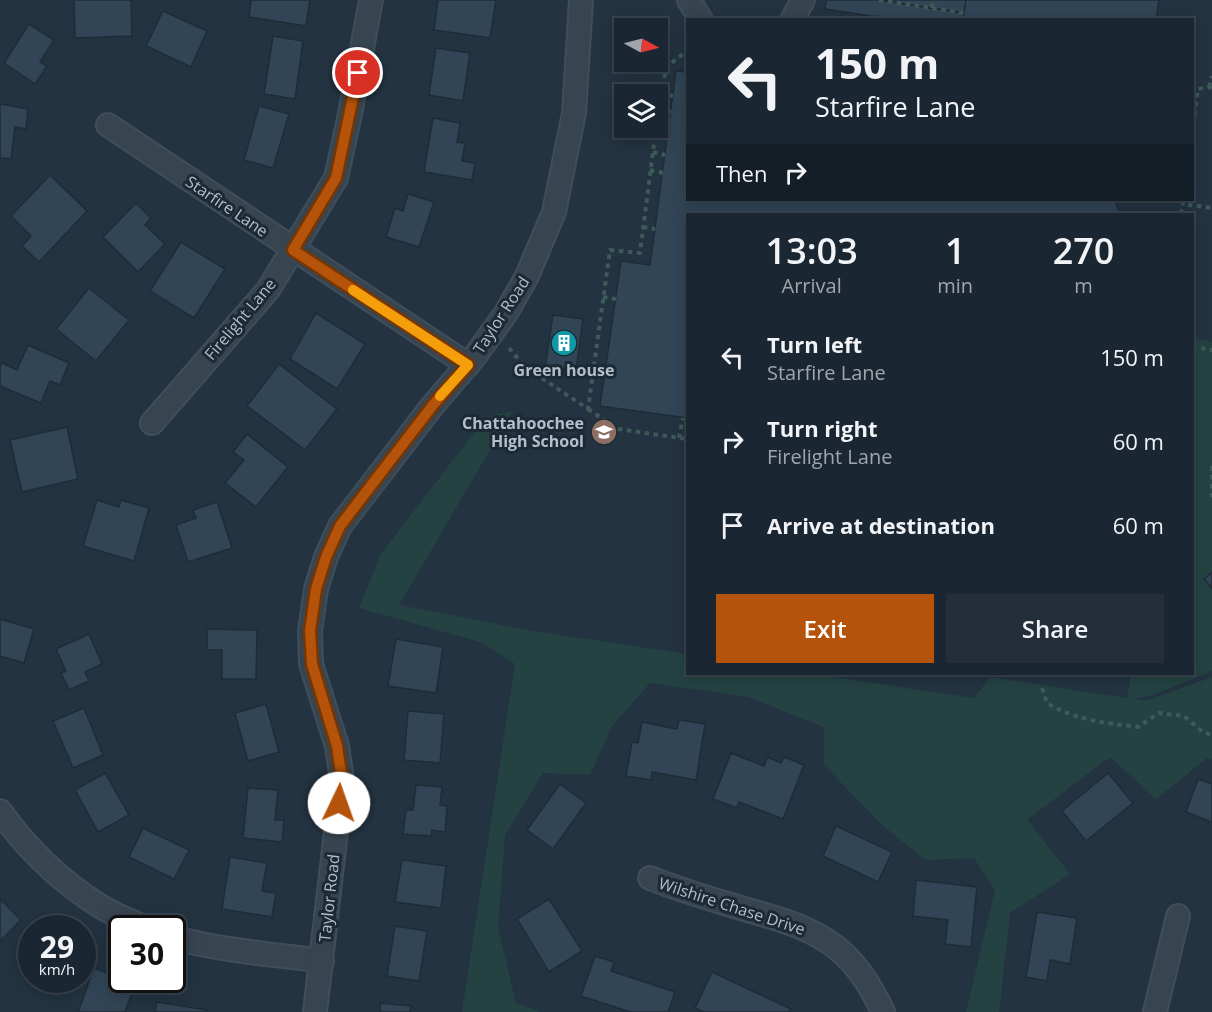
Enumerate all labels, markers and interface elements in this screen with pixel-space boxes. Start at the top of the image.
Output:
north arrow [614,18,668,72]
map controls [614,18,668,138]
text: 150 m [815,34,939,91]
icon: left [716,42,794,120]
pin [332,47,383,98]
icon: arrive [341,56,374,89]
button: layers [614,84,668,138]
text: Starfire Lane [815,88,975,125]
icon: right [779,156,812,189]
text: Then [716,158,767,188]
street label: Starfire Lane [181,170,273,242]
text: 13:03 [766,226,858,275]
text: 1 [945,226,966,275]
text: 270 [1053,226,1114,275]
street label: Taylor Road [468,272,534,358]
text: Arrival [782,272,842,299]
text: min [937,272,973,299]
text: m [1074,272,1093,299]
street label: Firelight Lane [199,274,281,364]
building icon: Green house [549,328,579,358]
text: Turn left [767,329,862,359]
icon: left [716,341,749,374]
text: 150 m [1100,342,1164,372]
place label: Green house [514,359,614,381]
text: Starfire Lane [767,359,886,386]
place label: Chattahoochee High School [462,412,584,452]
text: Turn right [767,413,878,443]
school or university icon: Chattahoochee High School [589,417,619,447]
icon: right [716,425,749,458]
text: 60 m [1113,426,1164,456]
text: Firelight Lane [767,443,892,470]
icon: arrive [716,509,749,542]
text: Arrive at destination [767,510,995,540]
text: 60 m [1113,510,1164,540]
button: Exit [716,594,934,663]
button: Share [946,594,1164,663]
position arrow [307,771,371,835]
street label: Taylor Road [313,853,345,943]
street label: Wilshire Chase Drive [656,872,808,940]
speed limit sign: 30 [108,915,186,993]
text: 29 [40,926,74,967]
text: km/h [39,959,75,979]

